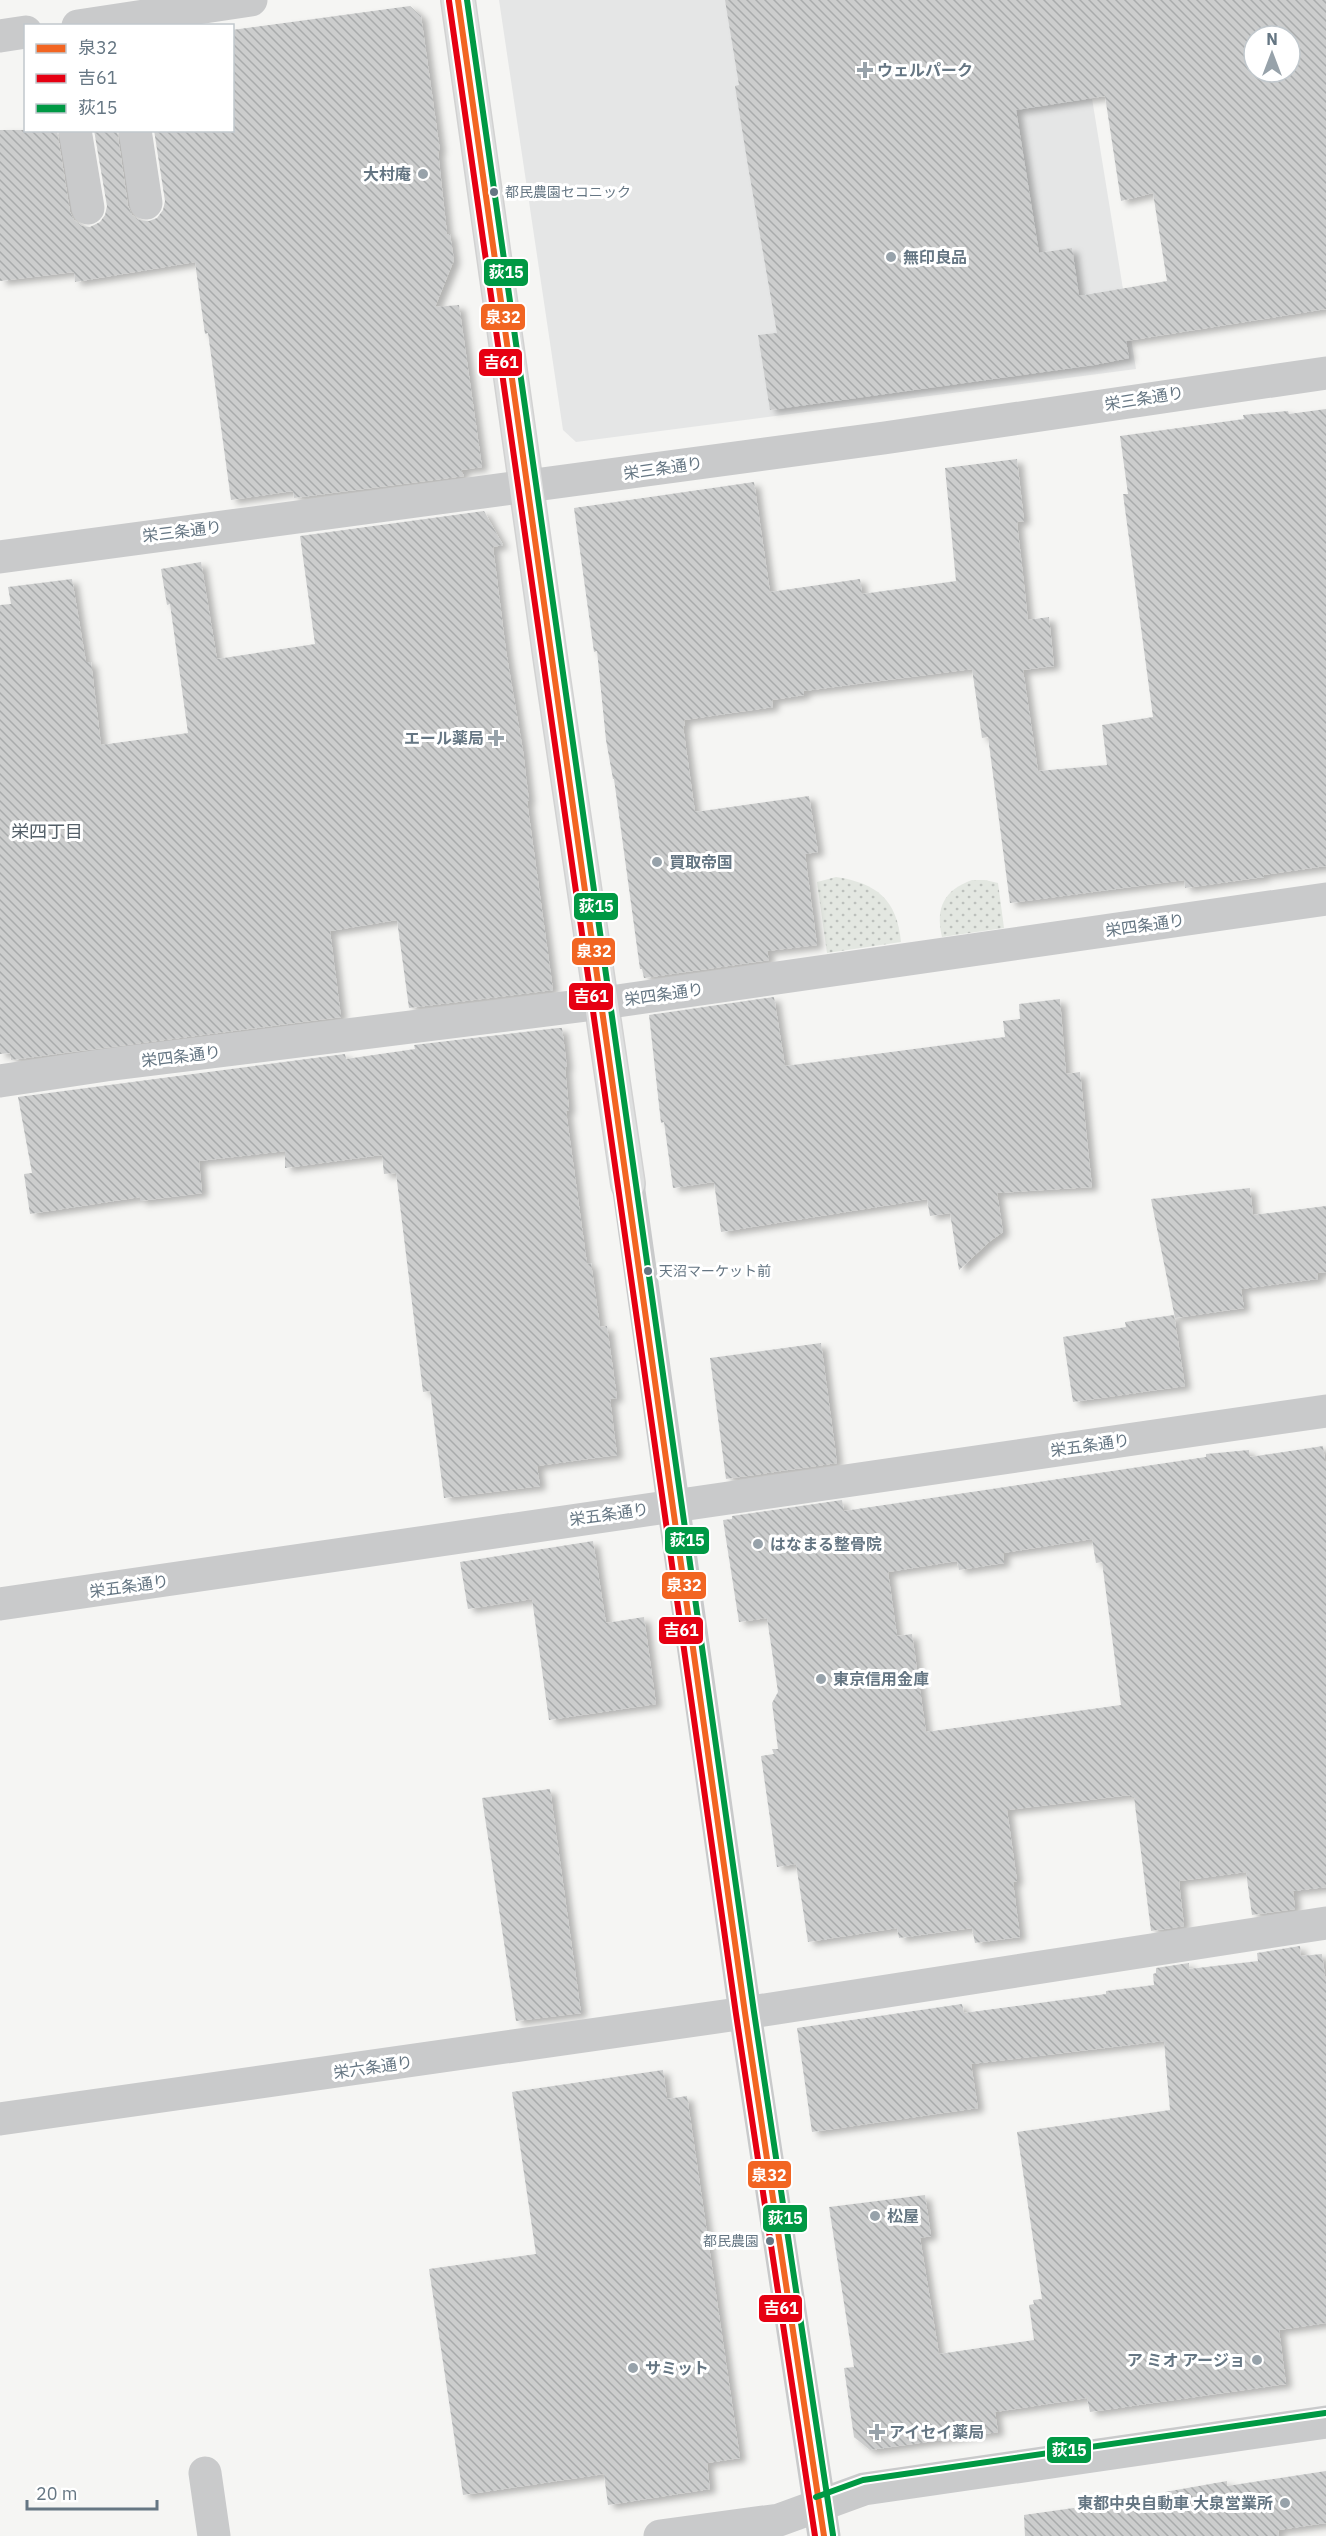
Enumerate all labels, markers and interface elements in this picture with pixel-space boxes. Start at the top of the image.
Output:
legend [24,24,234,132]
north arrow [1242,24,1302,84]
text: N [1266,29,1278,49]
text: 泉32 [78,36,118,59]
place label: ウェルパーク [877,60,973,80]
marker: ウェルパーク [858,63,872,77]
text: 吉61 [78,66,118,89]
text: 荻15 [78,96,118,119]
place label: 大村庵 [363,164,411,184]
marker: 大村庵 [416,167,430,181]
place label: 都民農園セコニック [505,183,631,201]
marker: 都民農園セコニック [488,186,500,198]
place label: 無印良品 [903,247,967,267]
marker: 無印良品 [884,250,898,264]
line badge: 荻15 [483,258,529,287]
text: 荻15 [488,262,524,282]
line badge: 泉32 [480,303,526,331]
text: 泉32 [485,307,521,327]
line badge: 吉61 [478,348,523,377]
text: 吉61 [483,352,519,372]
street label: 栄三条通り [1103,382,1185,414]
street label: 栄三条通り [622,453,704,483]
street label: 栄三条通り [141,516,223,546]
place label: エール薬局 [404,728,484,748]
marker: エール薬局 [489,731,503,745]
district label: 栄四丁目 [11,820,83,843]
place label: 買取帝国 [669,852,733,872]
marker: 買取帝国 [650,855,664,869]
line badge: 荻15 [573,892,619,921]
text: 荻15 [578,896,614,916]
street label: 栄四条通り [1104,910,1186,940]
line badge: 泉32 [571,937,616,966]
text: 泉32 [576,941,612,961]
street label: 栄四条通り [623,979,705,1009]
line badge: 吉61 [568,982,614,1011]
text: 吉61 [573,986,609,1006]
street label: 栄四条通り [140,1041,222,1071]
place label: 天沼マーケット前 [659,1262,771,1280]
marker: 天沼マーケット前 [642,1265,654,1277]
street label: 栄五条通り [1049,1430,1131,1460]
street label: 栄五条通り [568,1499,650,1529]
line badge: 荻15 [664,1526,710,1555]
text: 荻15 [669,1530,705,1550]
place label: はなまる整骨院 [770,1534,882,1554]
marker: はなまる整骨院 [751,1537,765,1551]
street label: 栄五条通り [88,1571,170,1601]
line badge: 泉32 [661,1571,707,1600]
text: 泉32 [666,1575,702,1595]
line badge: 吉61 [658,1616,704,1645]
text: 吉61 [663,1620,699,1640]
place label: 東京信用金庫 [833,1669,929,1689]
marker: 東京信用金庫 [814,1672,828,1686]
street label: 栄六条通り [332,2052,414,2082]
line badge: 泉32 [747,2160,792,2189]
text: 泉32 [751,2165,787,2185]
line badge: 荻15 [762,2204,808,2233]
place label: 松屋 [887,2206,919,2226]
text: 荻15 [767,2208,803,2228]
marker: 松屋 [868,2209,882,2223]
place label: 都民農園 [703,2232,759,2250]
marker: 都民農園 [764,2235,776,2247]
line badge: 吉61 [758,2294,803,2323]
text: 吉61 [763,2298,799,2318]
place label: ア ミオ アージョ [1127,2350,1245,2370]
marker: ア ミオ アージョ [1250,2353,1264,2367]
place label: サミット [645,2358,709,2378]
marker: サミット [626,2361,640,2375]
place label: アイセイ薬局 [889,2422,984,2442]
marker: アイセイ薬局 [870,2425,884,2439]
line badge: 荻15 [1046,2436,1092,2464]
text: 荻15 [1051,2440,1087,2460]
scale bar [27,2473,158,2511]
text: 20 m [36,2482,78,2505]
place label: 東都中央自動車 大泉営業所 [1077,2493,1273,2513]
marker: 東都中央自動車 大泉営業所 [1278,2496,1292,2510]

